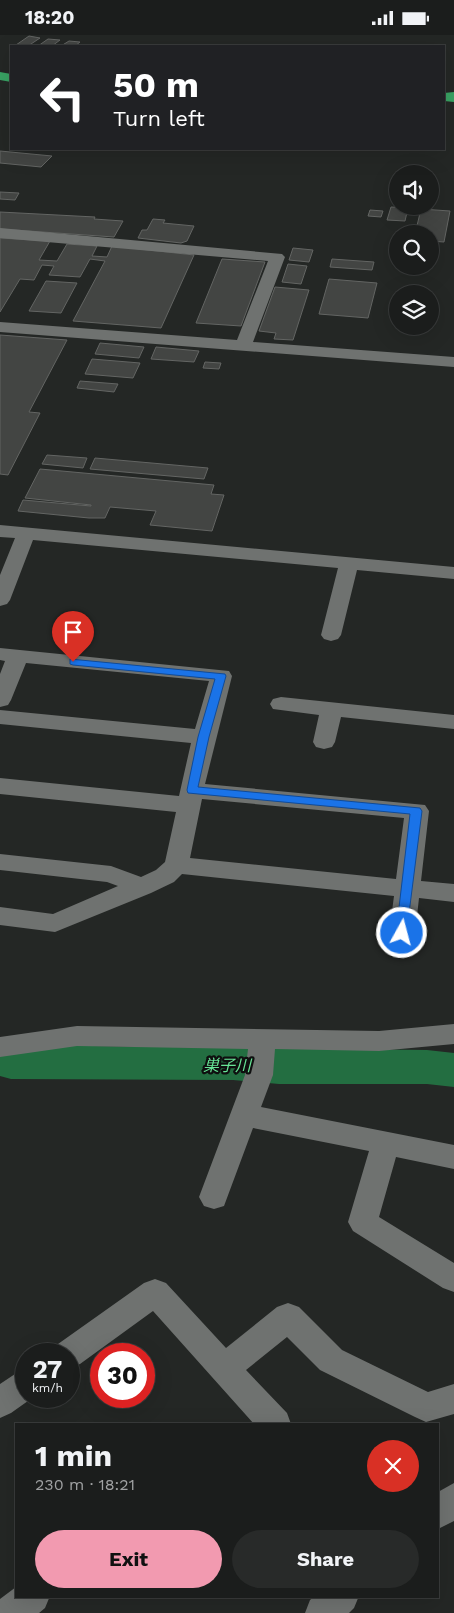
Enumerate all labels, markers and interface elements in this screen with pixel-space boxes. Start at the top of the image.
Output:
text: 18:20 [25,6,74,29]
text: 50 m [113,64,199,106]
icon: left [30,65,95,130]
text: Turn left [113,106,205,131]
map controls [389,165,439,335]
button: sound [389,165,439,215]
button: search [389,225,439,275]
button: layers [389,285,439,335]
pin [52,611,94,662]
icon: arrive [59,618,87,646]
position arrow [375,906,427,958]
water label: 巣子川 [203,1056,253,1075]
speed limit sign: 30 [90,1343,155,1408]
text: 27 [33,1355,62,1384]
text: km/h [32,1381,63,1395]
text: 1 min [35,1438,112,1473]
button: close [367,1440,419,1492]
text: 230 m · 18:21 [35,1475,135,1494]
button: Exit [35,1530,222,1588]
button: Share [232,1530,419,1588]

